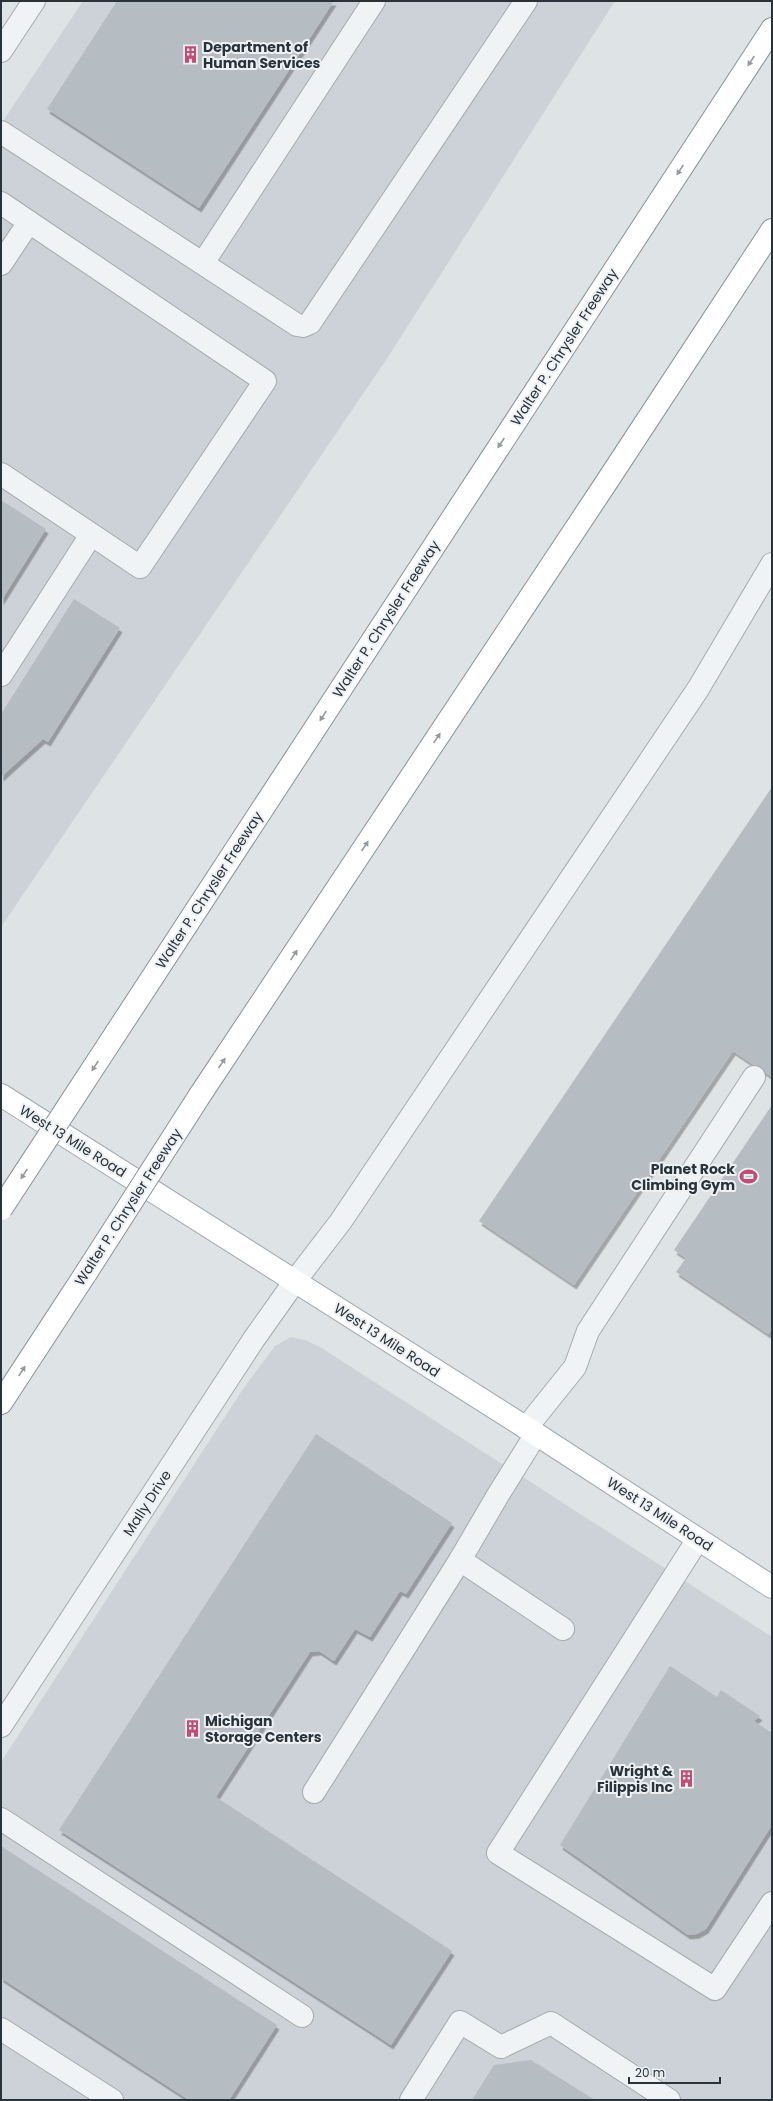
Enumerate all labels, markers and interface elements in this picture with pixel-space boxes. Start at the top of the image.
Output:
place label: Department of Human Services [203,37,321,73]
building icon: Department of Human Services [180,45,200,65]
one-way arrow [747,55,754,67]
one-way arrow [676,164,683,176]
street label: Walter P. Chrysler Freeway [506,264,623,430]
one-way arrow [497,438,505,448]
street label: Walter P. Chrysler Freeway [328,536,445,702]
one-way arrow [319,711,327,721]
one-way arrow [433,733,441,743]
street label: Walter P. Chrysler Freeway [151,807,268,973]
one-way arrow [362,841,369,852]
one-way arrow [290,949,297,961]
one-way arrow [218,1057,225,1069]
one-way arrow [91,1060,98,1071]
street label: West 13 Mile Road [16,1100,130,1182]
street label: Walter P. Chrysler Freeway [70,1124,187,1290]
place label: Planet Rock Climbing Gym [631,1159,735,1195]
sports icon: Planet Rock Climbing Gym [738,1167,758,1187]
one-way arrow [20,1168,27,1180]
street label: West 13 Mile Road [330,1298,444,1382]
one-way arrow [19,1365,26,1376]
street label: Mally Drive [118,1466,176,1540]
street label: West 13 Mile Road [603,1472,717,1556]
place label: Michigan Storage Centers [205,1711,322,1747]
building icon: Michigan Storage Centers [182,1719,202,1739]
place label: Wright & Filippis Inc [597,1761,674,1797]
building icon: Wright & Filippis Inc [676,1769,696,1789]
scale bar [629,2059,720,2085]
text: 20 m [635,2064,665,2081]

